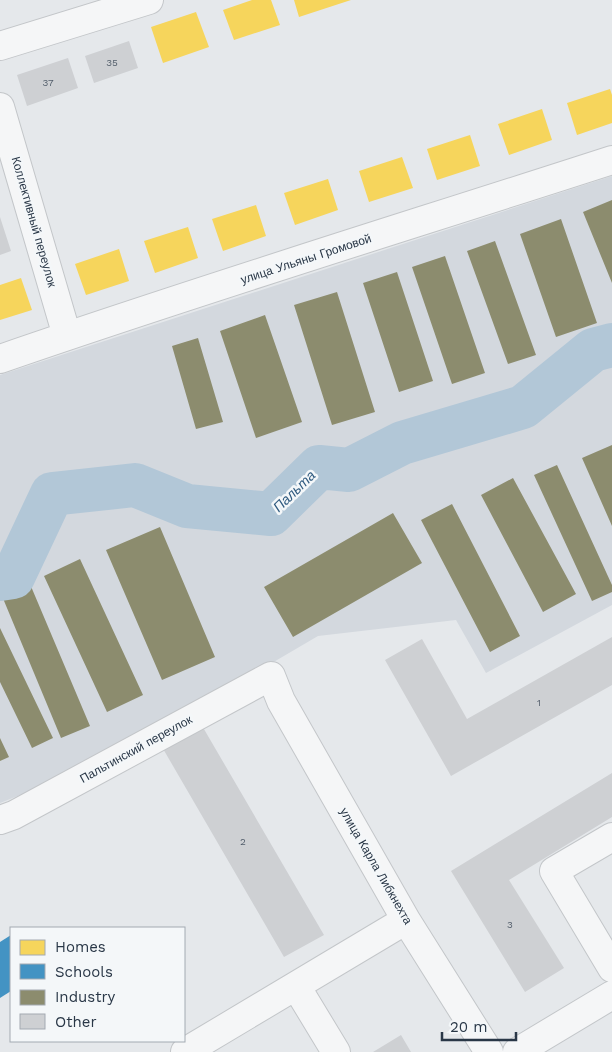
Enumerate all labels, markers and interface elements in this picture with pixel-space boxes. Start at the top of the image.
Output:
house number: 35 [106,57,118,68]
house number: 37 [42,77,54,88]
street label: Коллективный переулок [9,155,60,290]
street label: улица Ульяны Громовой [239,231,373,287]
water label: Пальта [270,467,319,515]
house number: 1 [537,697,541,708]
street label: Пальтинский переулок [77,712,195,786]
street label: улица Карла Либкнехта [337,805,415,927]
house number: 2 [240,836,246,847]
house number: 3 [507,919,513,930]
legend [10,927,185,1042]
text: Homes [55,938,106,956]
text: Schools [55,963,113,981]
text: Industry [55,988,116,1006]
scale bar [442,1010,516,1042]
text: Other [55,1013,97,1031]
text: 20 m [450,1018,488,1036]

